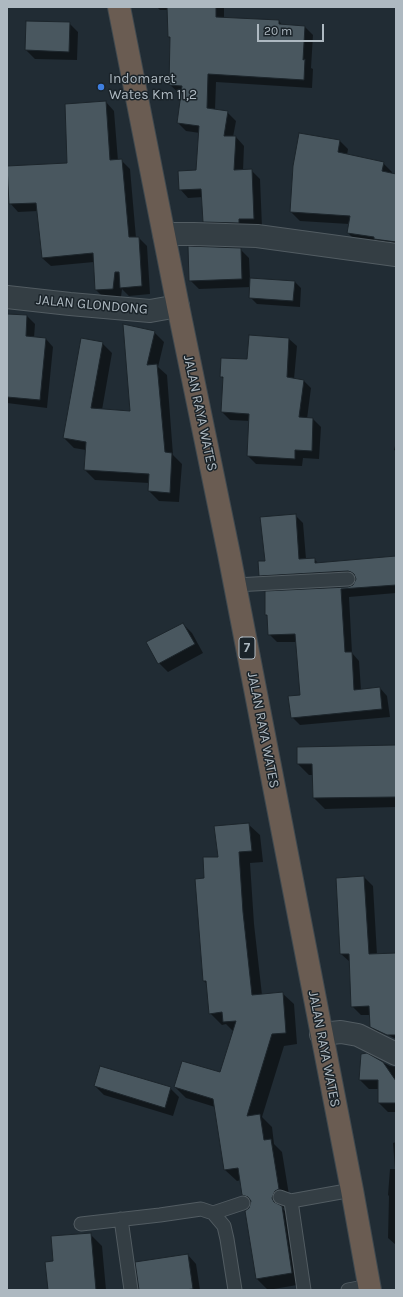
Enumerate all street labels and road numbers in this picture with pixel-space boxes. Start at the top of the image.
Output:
street label: JALAN GLONDONG [35,292,149,318]
street label: JALAN RAYA WATES [179,353,221,473]
road number: 7 [239,637,255,659]
street label: JALAN RAYA WATES [243,670,283,790]
street label: JALAN RAYA WATES [304,989,344,1109]

